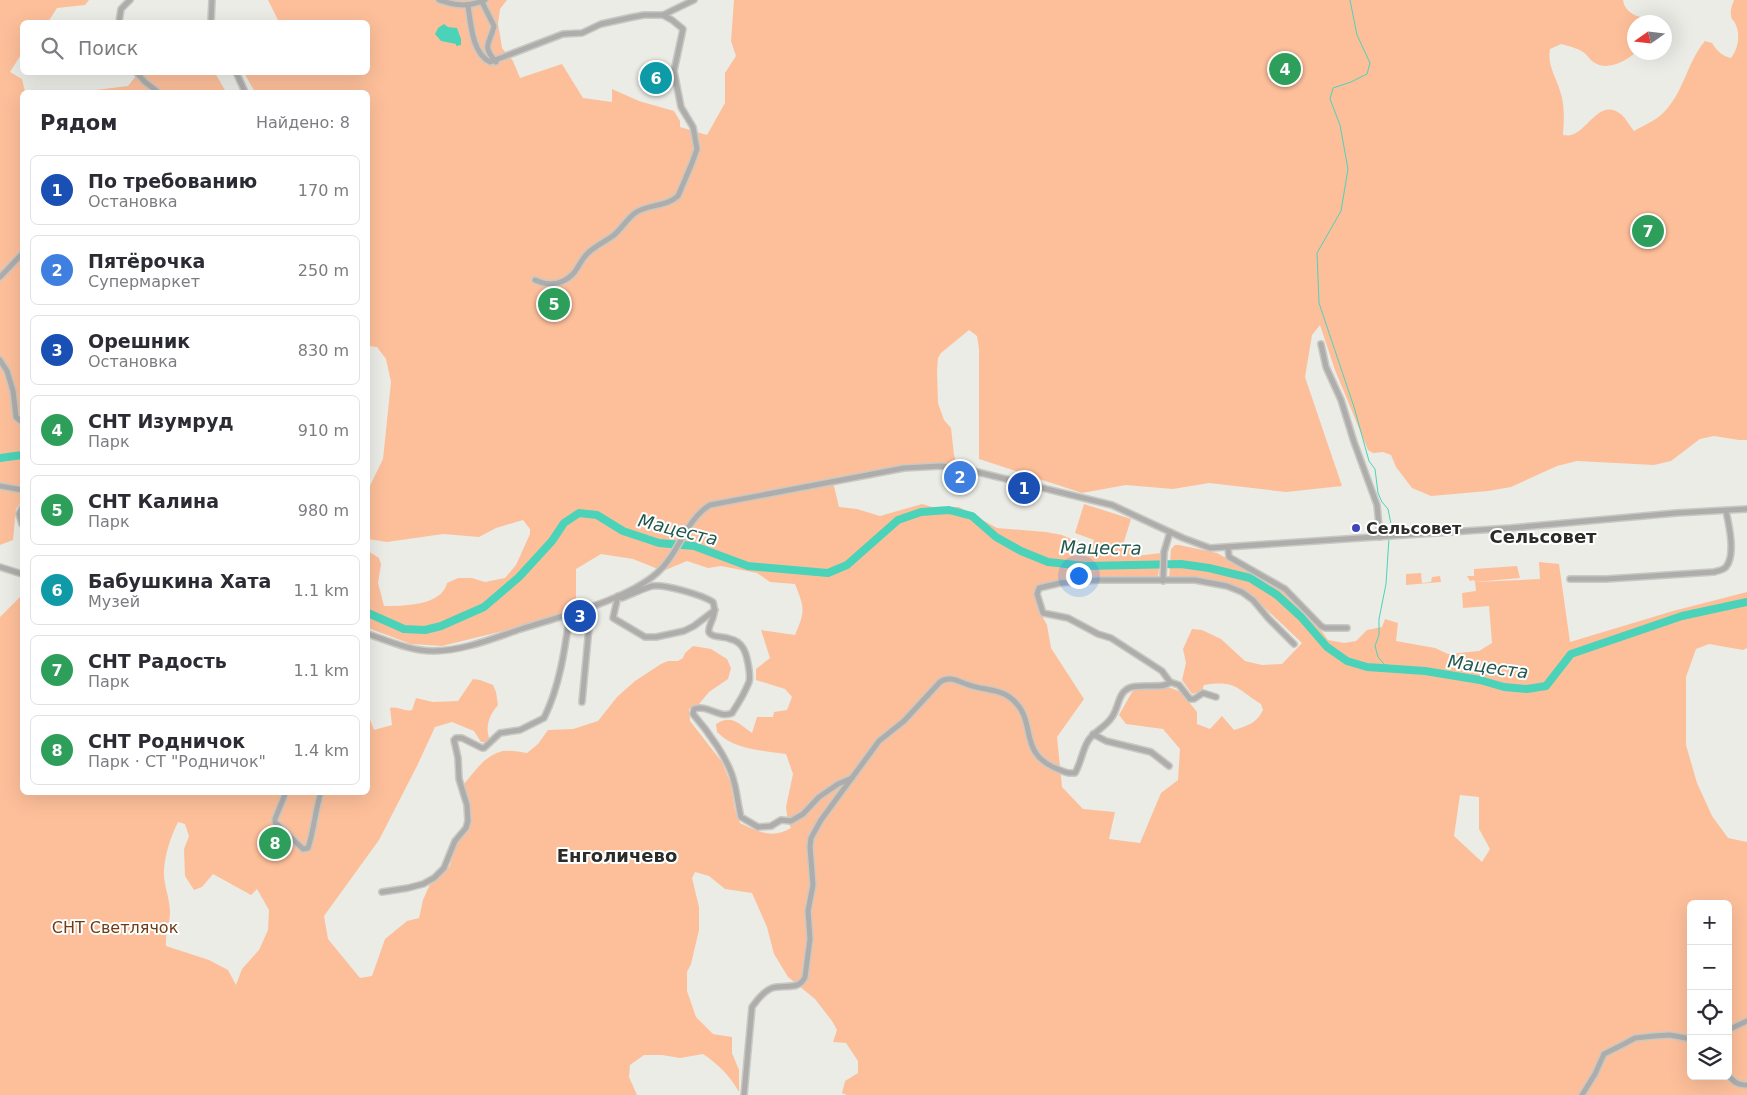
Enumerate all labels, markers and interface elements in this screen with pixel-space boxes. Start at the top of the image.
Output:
north arrow [1627,15,1672,60]
search box [20,20,370,75]
icon: search [38,34,66,62]
text: Поиск [78,37,138,59]
pin: 4 [1269,50,1301,88]
pin: 6 [640,59,672,97]
text: Рядом [40,111,117,135]
text: Найдено: 8 [256,113,350,132]
text: По требованию [88,170,257,192]
text: 1 [51,181,63,200]
text: 170 m [298,181,349,200]
text: Остановка [88,192,178,211]
pin: 7 [1632,212,1664,250]
text: Пятёрочка [88,250,205,272]
text: 2 [51,261,63,280]
text: 250 m [298,261,349,280]
text: Супермаркет [88,272,200,291]
pin: 5 [538,285,570,323]
text: Орешник [88,330,190,352]
text: 3 [51,341,63,360]
text: 830 m [298,341,349,360]
text: Остановка [88,352,178,371]
text: СНТ Изумруд [88,410,234,432]
text: 4 [51,421,63,440]
text: 910 m [298,421,349,440]
text: Парк [88,432,130,451]
pin: 2 [944,458,976,496]
pin: 1 [1008,469,1040,507]
text: СНТ Калина [88,490,219,512]
text: 5 [51,501,63,520]
text: 980 m [298,501,349,520]
water label: Мацеста [636,509,720,550]
text: Парк [88,512,130,531]
place label: Сельсовет [1366,519,1462,538]
marker: Сельсовет [1350,522,1362,534]
district label: Сельсовет [1489,526,1597,547]
water label: Мацеста [1060,536,1142,559]
your location [1066,563,1092,589]
text: Бабушкина Хата [88,570,271,592]
text: 6 [51,581,63,600]
text: 1.1 km [294,581,349,600]
text: Музей [88,592,140,611]
pin: 3 [564,597,596,635]
text: СНТ Радость [88,650,227,672]
water label: Мацеста [1446,650,1530,683]
text: 7 [51,661,63,680]
text: 1.1 km [294,661,349,680]
text: Парк [88,672,130,691]
text: СНТ Родничок [88,730,245,752]
text: 8 [51,741,63,760]
text: 1.4 km [294,741,349,760]
text: Парк · СТ "Родничок" [88,752,266,771]
pin: 8 [259,824,291,862]
district label: Енголичево [557,845,677,866]
map controls [1687,900,1732,1080]
button: + [1687,900,1732,945]
park label: СНТ Светлячок [52,918,179,937]
button: − [1687,945,1732,990]
button: locate [1687,990,1732,1035]
button: layers [1687,1035,1732,1080]

